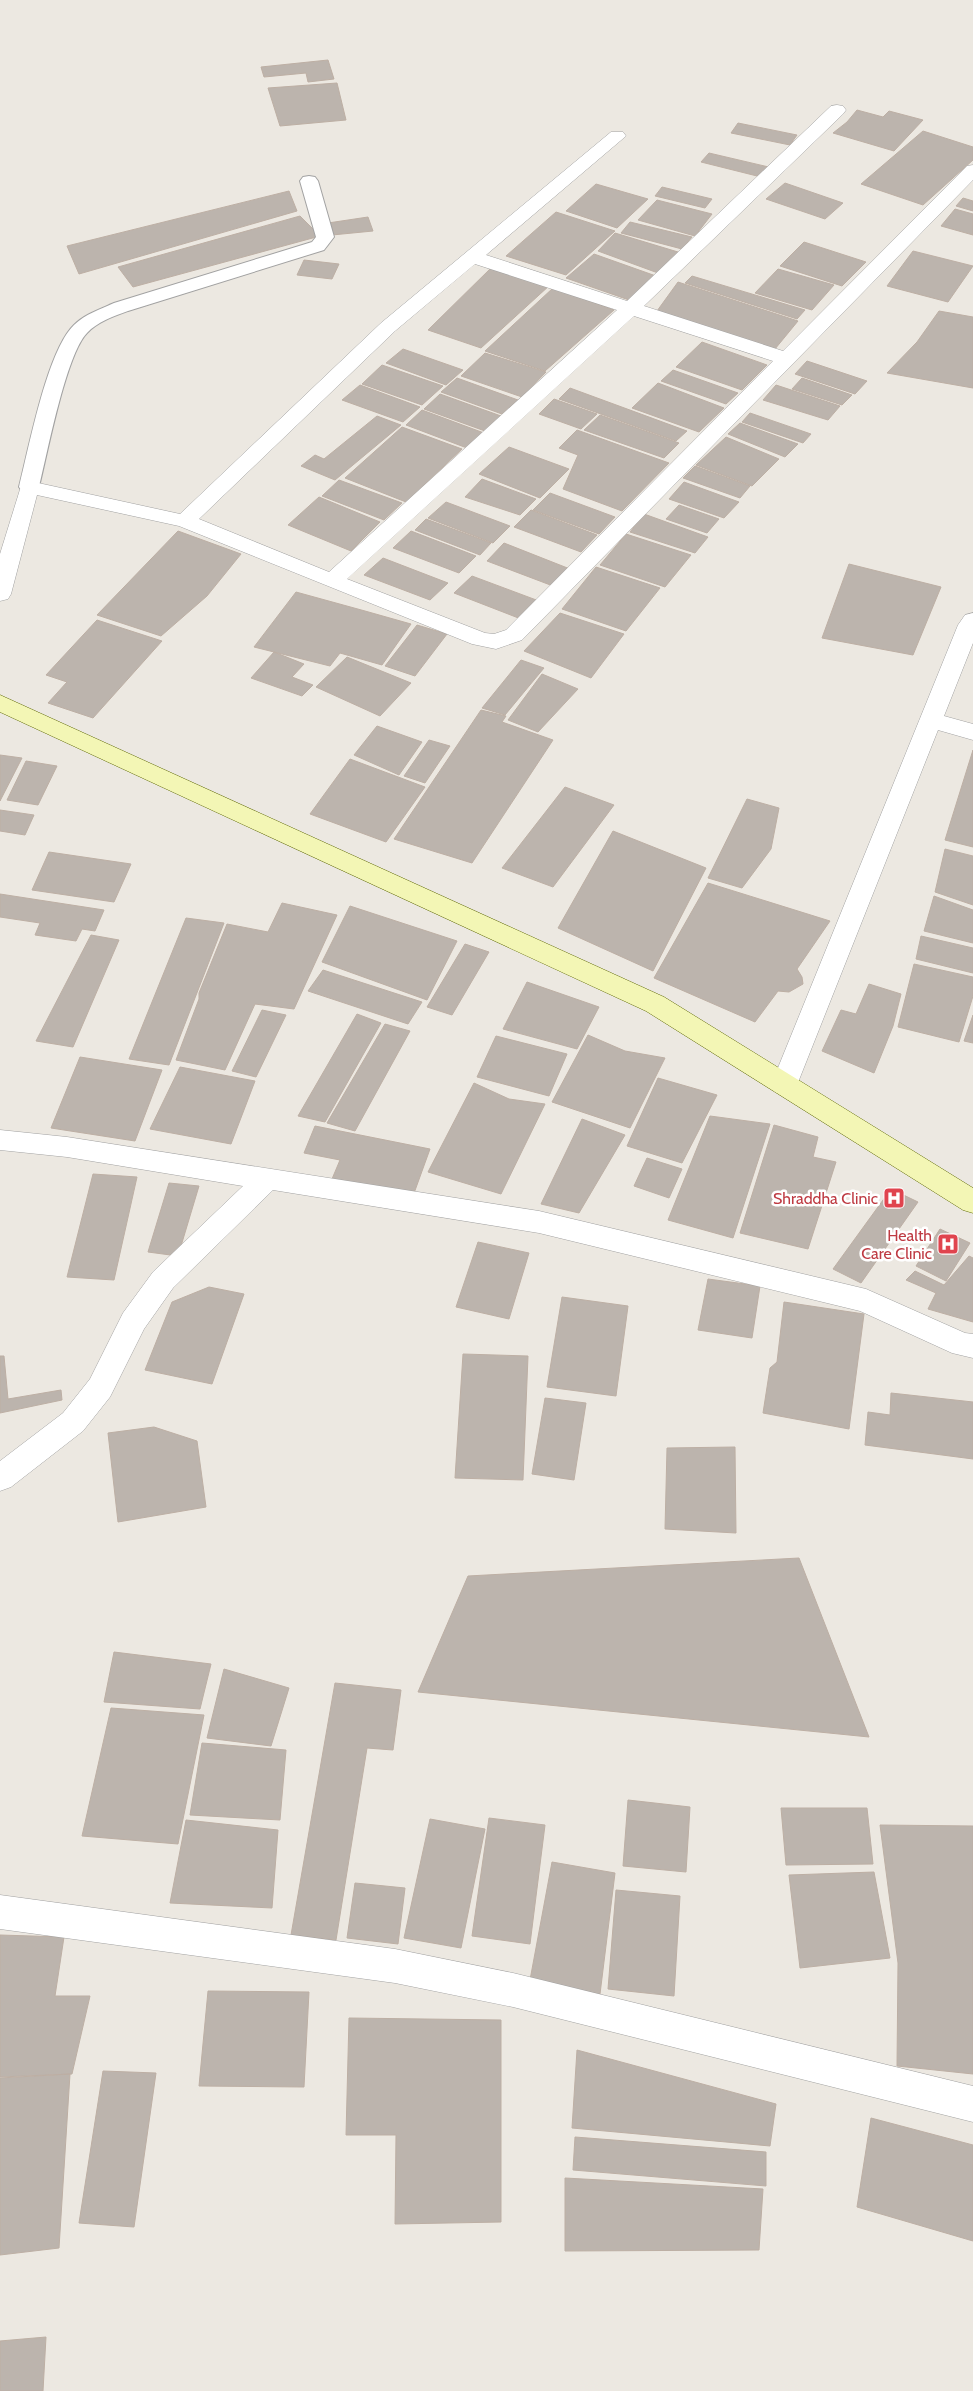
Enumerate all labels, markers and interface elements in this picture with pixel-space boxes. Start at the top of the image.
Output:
hospital icon: Shraddha Clinic [882,1186,906,1210]
place label: Shraddha Clinic [773,1189,878,1208]
place label: Health Care Clinic [861,1226,932,1263]
hospital icon: Health Care Clinic [936,1232,960,1256]

